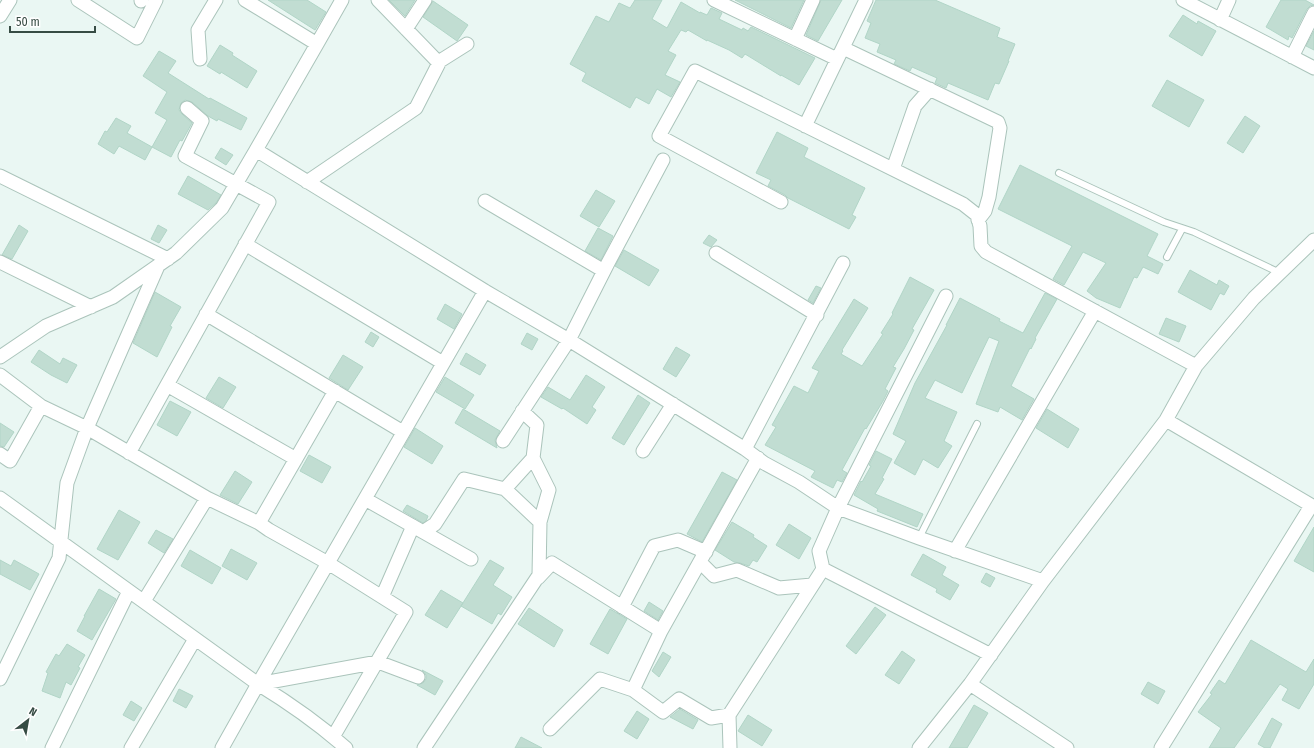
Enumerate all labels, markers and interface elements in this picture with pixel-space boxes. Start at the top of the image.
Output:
scale bar [10,8,95,34]
text: 50 m [16,15,40,29]
north arrow [8,700,48,740]
text: N [27,705,39,719]

